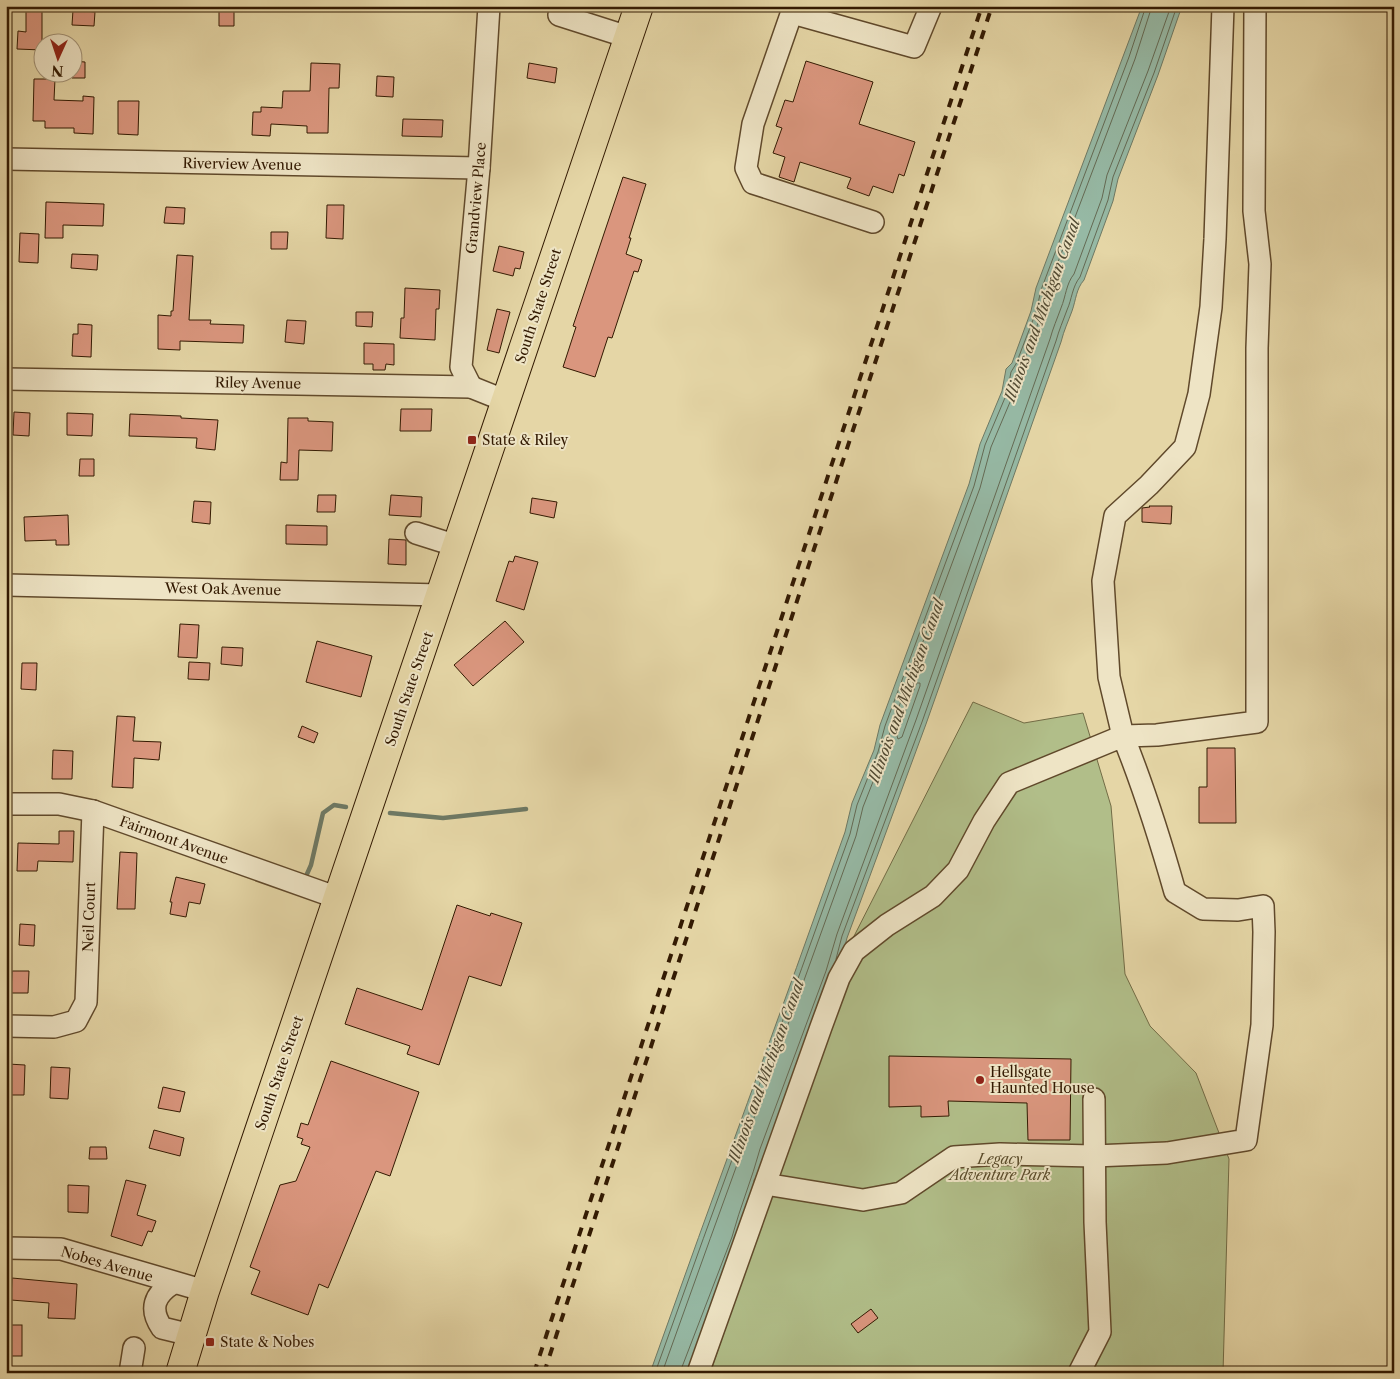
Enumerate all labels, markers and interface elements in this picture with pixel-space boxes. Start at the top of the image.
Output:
north arrow [32,32,82,82]
text: N [51,62,64,80]
street label: Grandview Place [462,141,490,255]
street label: Riverview Avenue [182,154,302,174]
water label: Illinois and Michigan Canal [1000,213,1085,405]
street label: South State Street [511,246,565,366]
street label: Riley Avenue [215,373,302,393]
place label: State & Riley [482,431,568,449]
marker: State & Riley [466,434,478,446]
street label: West Oak Avenue [164,579,282,599]
water label: Illinois and Michigan Canal [864,594,949,786]
street label: South State Street [381,629,437,749]
street label: Fairmont Avenue [117,812,231,868]
street label: Neil Court [79,882,99,952]
water label: Illinois and Michigan Canal [724,974,809,1166]
street label: South State Street [251,1013,307,1133]
place label: Hellsgate Haunted House [990,1063,1095,1097]
marker: Hellsgate Haunted House [974,1074,986,1086]
park label: Legacy Adventure Park [948,1150,1051,1184]
street label: Nobes Avenue [59,1242,155,1286]
place label: State & Nobes [220,1333,314,1351]
marker: State & Nobes [204,1336,216,1348]

